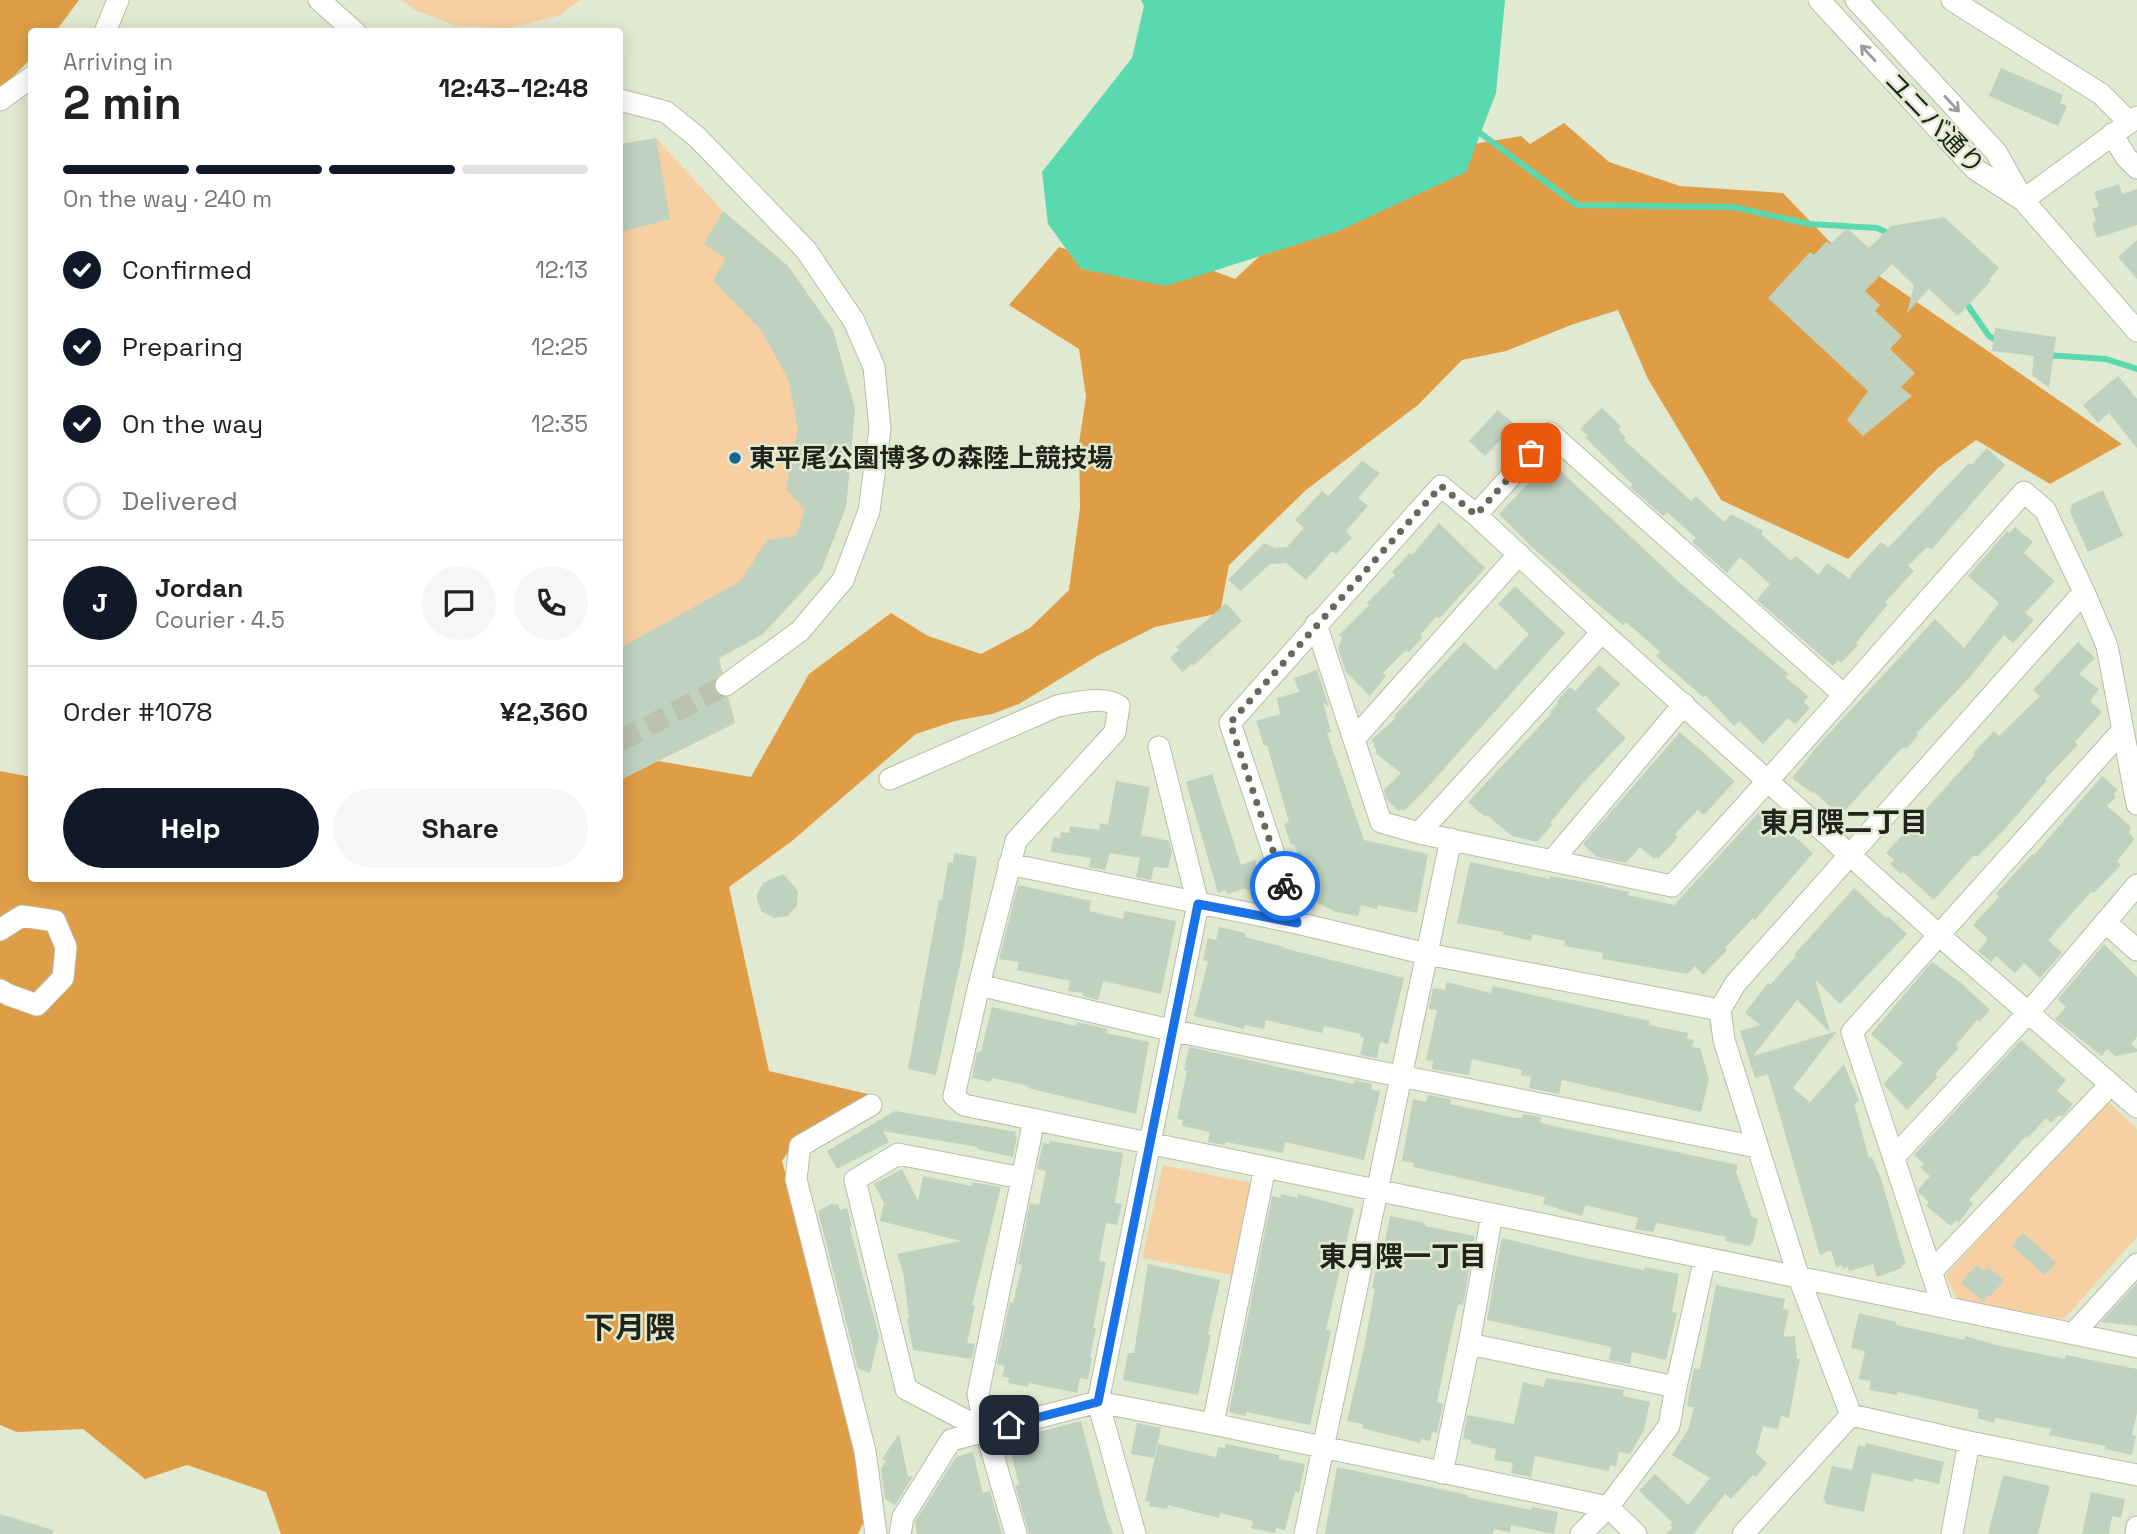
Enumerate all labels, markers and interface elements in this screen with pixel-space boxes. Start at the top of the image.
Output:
one-way arrow [1860,44,1876,62]
text: Arriving in [63,47,173,77]
street label: ユニバ通り [1878,64,1992,182]
text: 12:43–12:48 [438,71,588,105]
text: 2 min [63,74,182,132]
one-way arrow [1944,95,1960,113]
text: On the way · 240 m [63,184,272,214]
icon: check [63,251,101,289]
text: Confirmed [122,253,252,287]
text: 12:13 [535,255,588,285]
icon: check [63,328,101,366]
text: Preparing [122,330,243,364]
text: 12:25 [531,332,588,362]
icon: check [63,405,101,443]
text: On the way [122,407,263,441]
text: 12:35 [531,409,588,439]
pin [1501,423,1561,483]
icon: bag [1512,434,1550,472]
place label: 東平尾公園博多の森陸上競技場 [749,441,1113,475]
marker: 東平尾公園博多の森陸上競技場 [727,450,743,466]
text: Delivered [122,484,238,518]
button: chat [422,566,496,640]
button: phone [514,566,588,640]
text: Jordan [155,571,243,605]
text: J [92,586,108,620]
text: Courier · 4.5 [155,605,285,635]
text: Order #1078 [63,695,213,729]
text: ¥2,360 [500,695,588,729]
button: Help [63,788,319,868]
button: Share [333,788,588,868]
district label: 東月隈二丁目 [1760,804,1928,840]
courier [1250,851,1320,921]
icon: bike [1266,867,1304,905]
district label: 東月隈一丁目 [1319,1238,1487,1274]
district label: 下月隈 [585,1308,675,1347]
pin [979,1395,1039,1455]
icon: home [990,1406,1028,1444]

